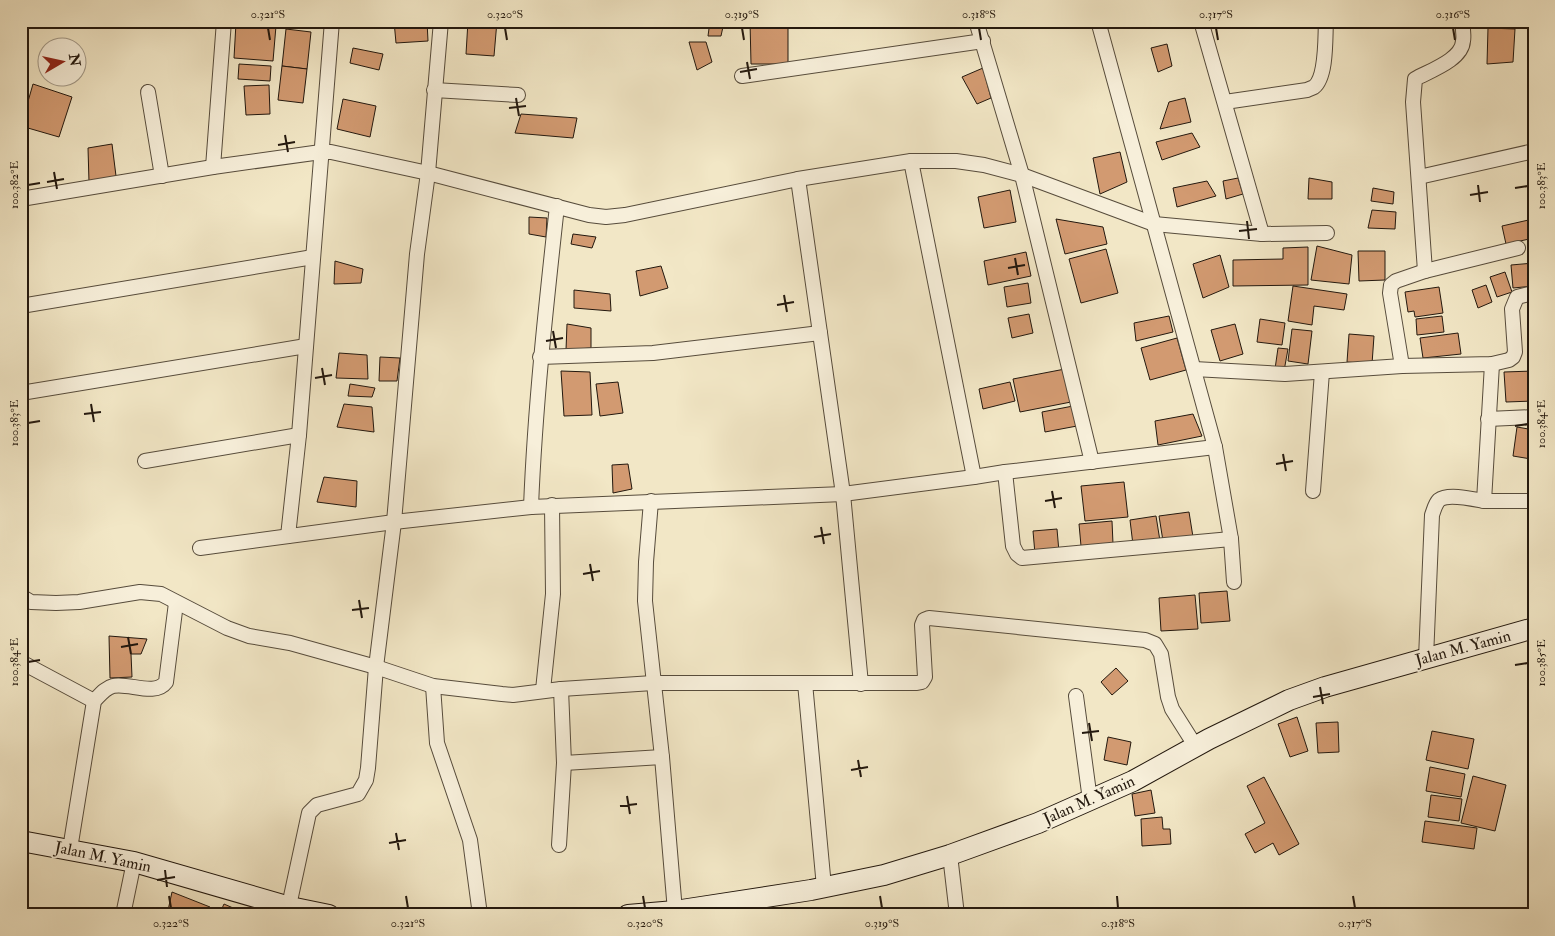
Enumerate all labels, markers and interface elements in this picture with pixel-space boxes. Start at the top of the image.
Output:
text: 0.321°S [251,7,285,22]
text: 0.320°S [487,7,523,22]
text: 0.319°S [725,7,759,22]
text: 0.318°S [962,7,996,22]
text: 0.317°S [1199,7,1233,22]
text: 0.316°S [1436,7,1470,22]
north arrow [38,38,88,88]
text: N [65,52,84,68]
text: 100.382°E [7,161,22,209]
text: 100.383°E [1534,162,1549,209]
text: 100.383°E [7,399,22,446]
text: 100.384°E [1534,399,1549,448]
street label: Jalan M. Yamin [1412,626,1513,672]
text: 100.384°E [7,637,22,686]
text: 100.385°E [1534,639,1549,687]
street label: Jalan M. Yamin [1039,771,1138,830]
street label: Jalan M. Yamin [52,837,153,878]
text: 0.322°S [153,916,189,931]
text: 0.321°S [391,916,425,931]
text: 0.320°S [627,916,663,931]
text: 0.319°S [865,916,899,931]
text: 0.318°S [1101,916,1135,931]
text: 0.317°S [1338,916,1372,931]

